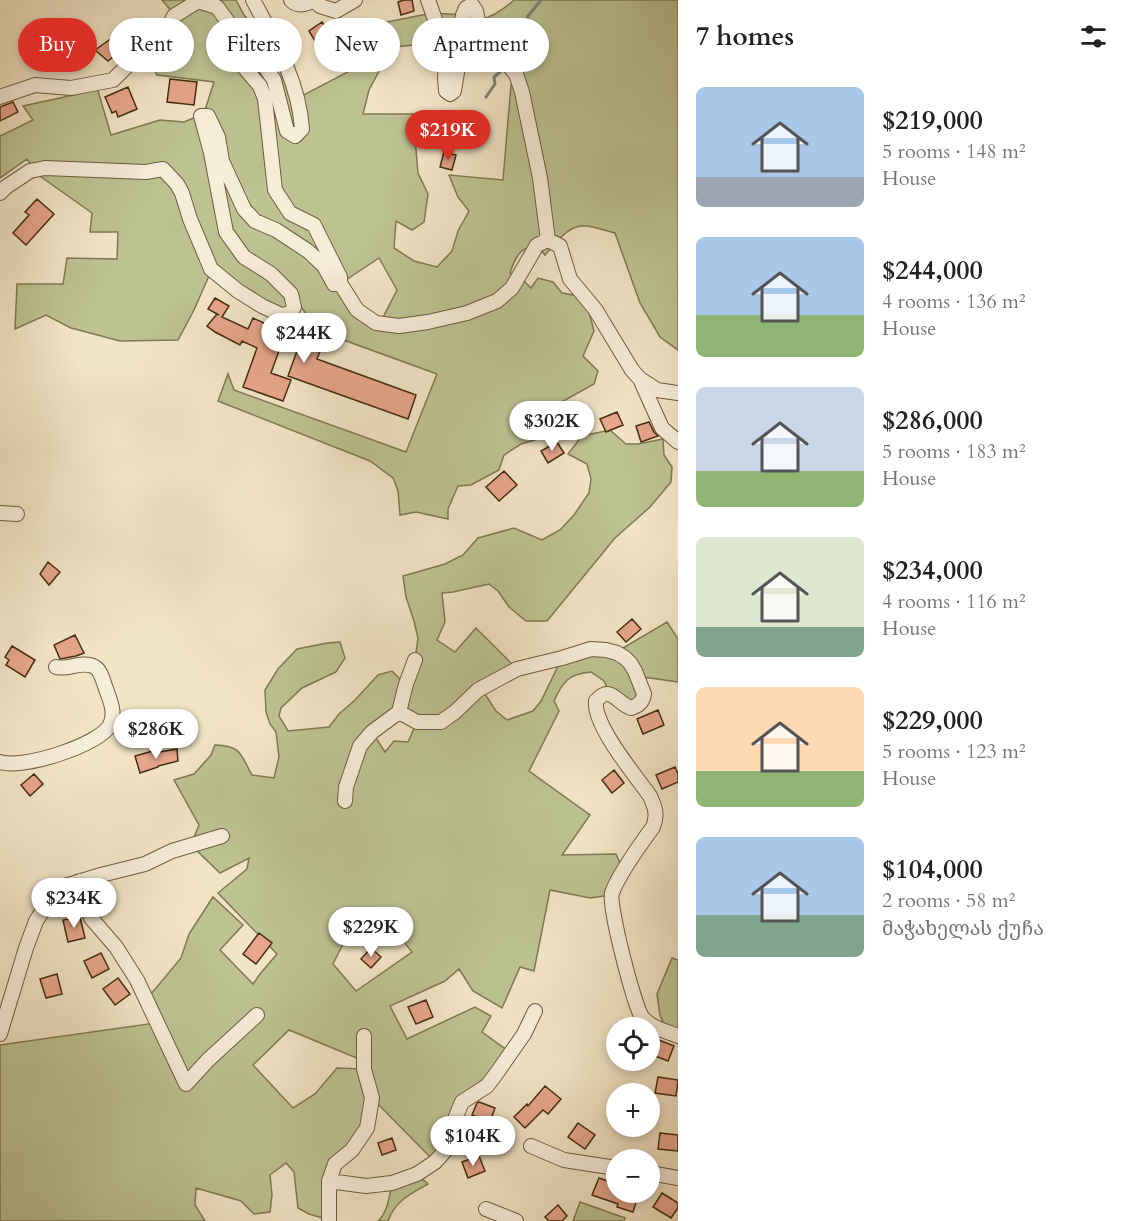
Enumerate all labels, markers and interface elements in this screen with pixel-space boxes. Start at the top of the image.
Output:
chip: Buy [18,18,97,72]
chip: Rent [109,18,194,72]
chip: Filters [206,18,302,72]
chip: New [314,18,400,72]
chip: Apartment [412,18,549,72]
text: 7 homes [696,19,794,54]
icon: filters [1077,20,1110,53]
text: $219,000 [882,103,983,138]
pin: $219K [406,110,490,161]
icon: home [744,111,816,183]
text: $219K [419,116,477,143]
text: 5 rooms · 148 m² [882,138,1026,165]
text: House [882,165,936,192]
text: $244,000 [882,253,983,288]
icon: home [744,261,816,333]
text: 4 rooms · 136 m² [882,288,1026,315]
pin: $244K [262,313,346,364]
text: House [882,315,936,342]
text: $244K [275,319,333,346]
pin: $302K [510,401,594,452]
text: $286,000 [882,403,983,438]
text: $302K [523,407,581,434]
icon: home [744,411,816,483]
text: 5 rooms · 183 m² [882,438,1026,465]
text: House [882,465,936,492]
text: $234,000 [882,553,983,588]
icon: home [744,561,816,633]
text: 4 rooms · 116 m² [882,588,1026,615]
text: House [882,615,936,642]
text: $229,000 [882,703,983,738]
pin: $286K [114,709,198,760]
icon: home [744,711,816,783]
text: $286K [127,715,185,742]
text: 5 rooms · 123 m² [882,738,1026,765]
text: House [882,765,936,792]
text: $104,000 [882,852,983,887]
icon: home [744,861,816,933]
pin: $234K [32,878,116,929]
text: $234K [45,884,103,911]
text: 2 rooms · 58 m² [882,887,1015,914]
pin: $229K [329,907,413,958]
text: $229K [342,913,400,940]
text: მაჭახელას ქუჩა [882,915,1044,942]
map controls [606,1017,660,1203]
button: locate [606,1017,660,1071]
button: + [606,1083,660,1137]
pin: $104K [431,1116,515,1167]
text: $104K [444,1122,502,1149]
button: − [606,1149,660,1203]

